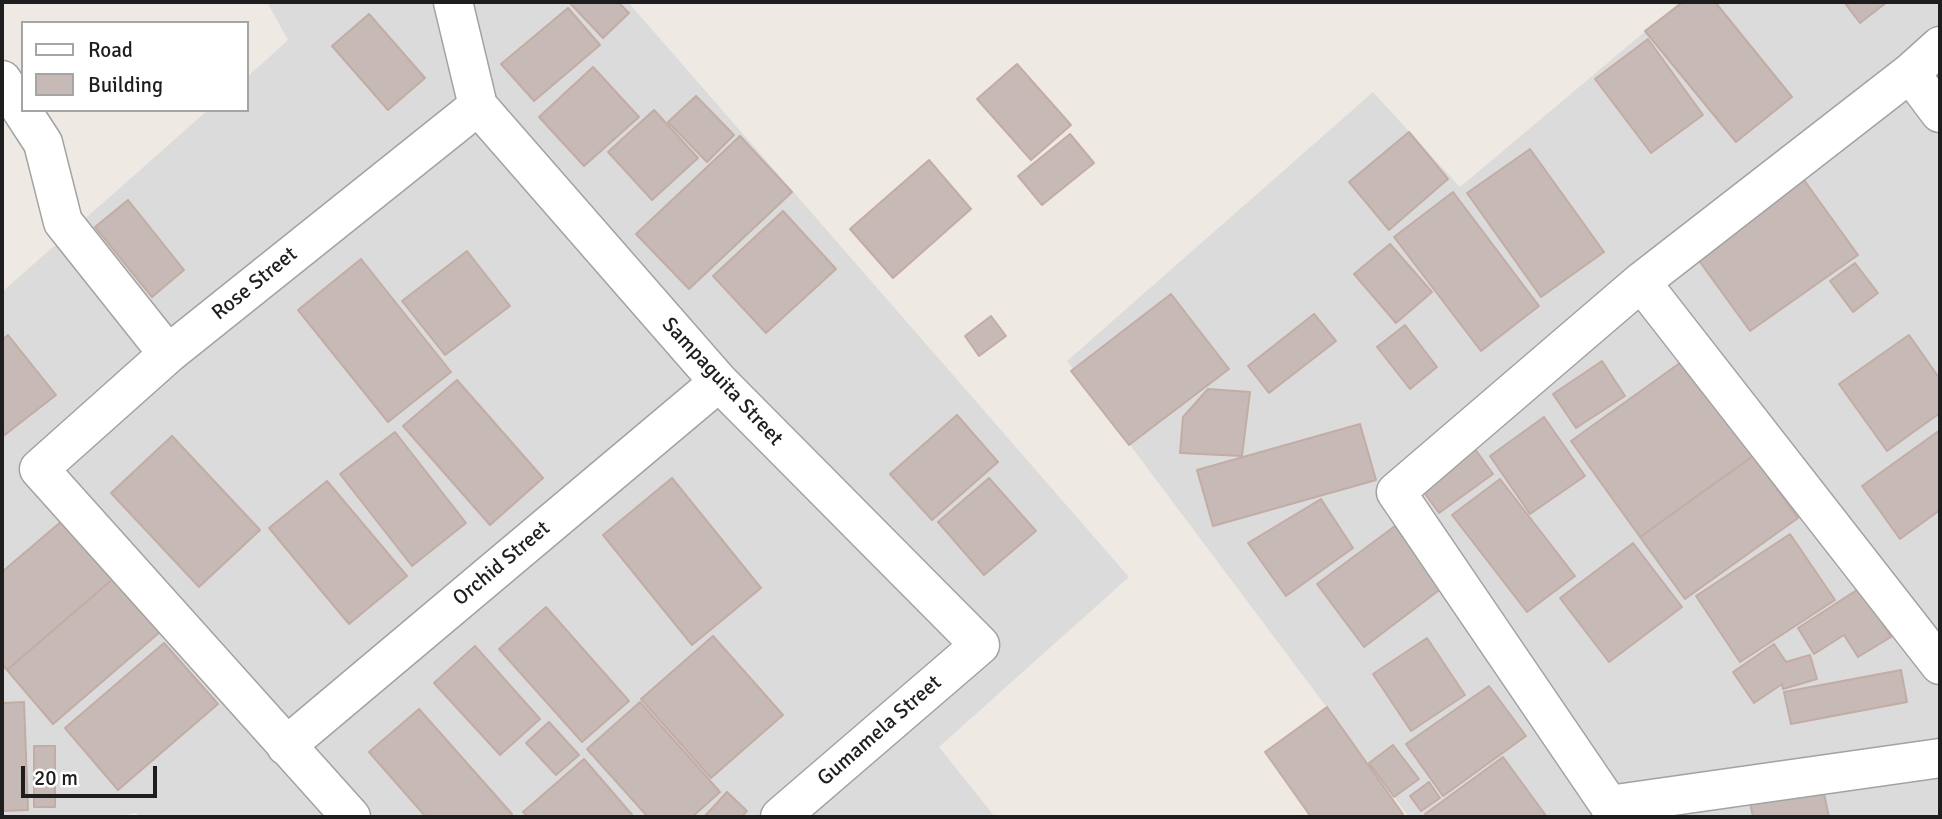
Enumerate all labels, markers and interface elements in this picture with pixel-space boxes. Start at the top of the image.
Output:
legend [21,21,248,112]
text: Road [88,37,133,63]
text: Building [88,72,163,98]
street label: Rose Street [207,242,303,326]
street label: Sampaguita Street [656,313,788,451]
street label: Orchid Street [448,516,556,612]
street label: Gumamela Street [813,670,947,792]
scale bar [24,752,161,796]
text: 20 m [34,765,78,791]

